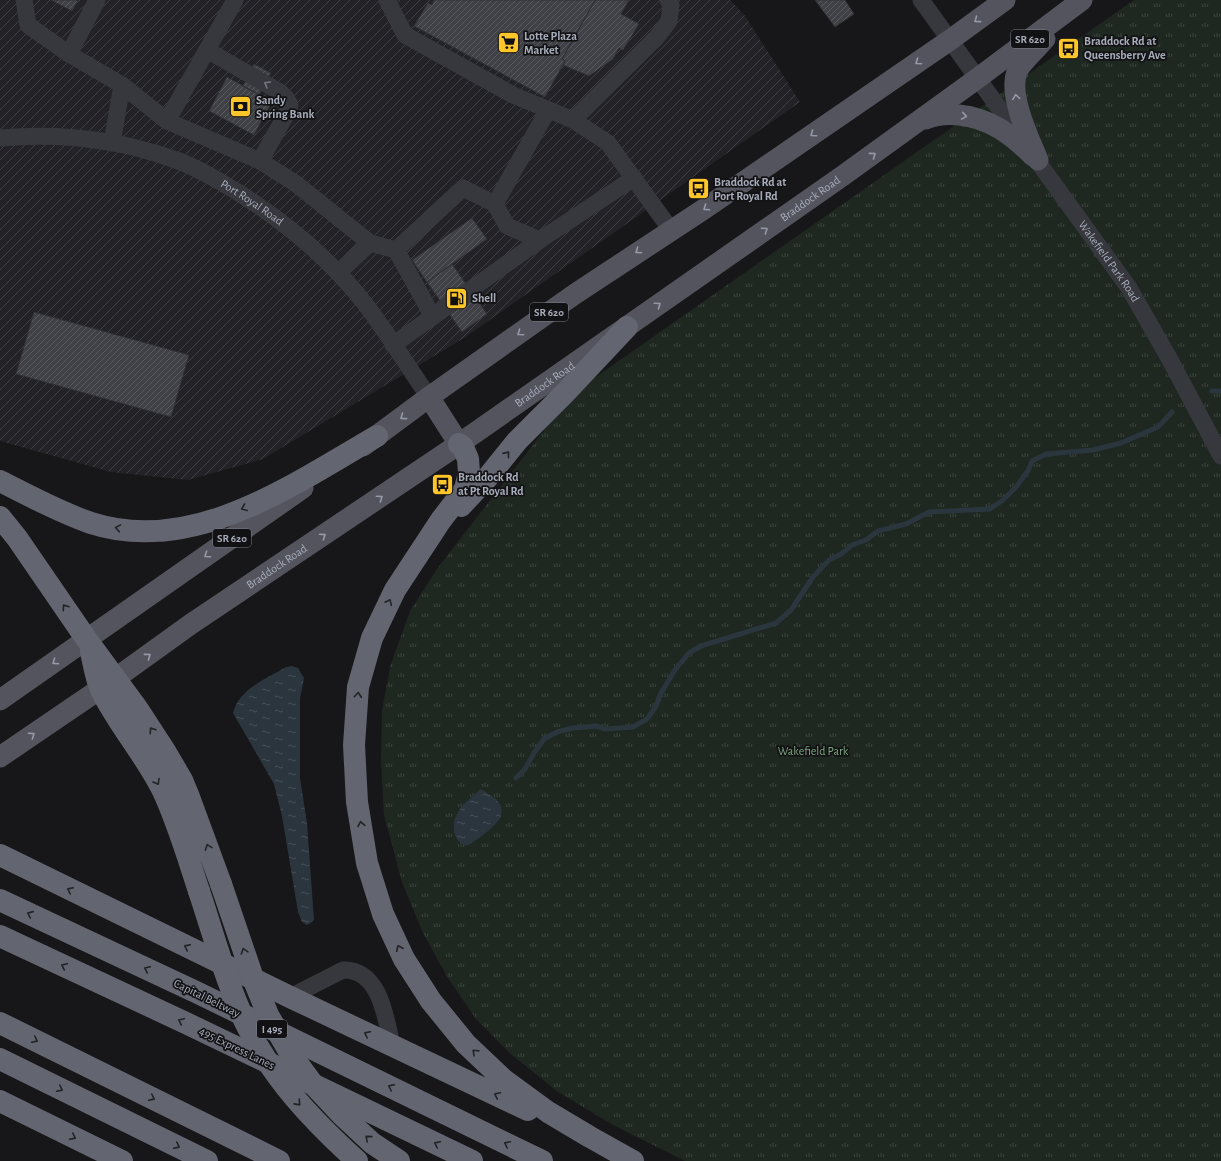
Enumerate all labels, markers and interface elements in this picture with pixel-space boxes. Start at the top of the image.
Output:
one-way arrow [975,15,982,22]
supermarket icon: Lotte Plaza Market [495,30,521,56]
place label: Lotte Plaza Market [524,30,577,56]
road number: SR 620 [1011,30,1049,48]
bus stop icon: Braddock Rd at Queensberry Ave [1056,35,1082,61]
place label: Braddock Rd at Queensberry Ave [1084,35,1166,62]
one-way arrow [915,57,922,64]
one-way arrow [264,82,272,89]
bank icon: Sandy Spring Bank [227,94,253,120]
place label: Sandy Spring Bank [256,94,315,120]
one-way arrow [1012,94,1021,100]
one-way arrow [961,111,967,120]
one-way arrow [810,129,817,137]
one-way arrow [868,152,875,159]
street label: Braddock Road [778,174,842,224]
bus stop icon: Braddock Rd at Port Royal Rd [686,176,712,202]
place label: Braddock Rd at Port Royal Rd [714,176,786,203]
street label: Port Royal Road [219,177,286,227]
one-way arrow [703,203,710,211]
street label: Wakefield Park Road [1076,218,1142,304]
one-way arrow [761,227,768,235]
one-way arrow [636,246,643,253]
fuel station icon: Shell [444,285,470,311]
place label: Shell [472,292,496,304]
one-way arrow [654,302,661,309]
road number: SR 620 [530,303,568,321]
one-way arrow [517,328,524,336]
street label: Braddock Road [512,359,577,409]
one-way arrow [400,412,407,419]
one-way arrow [503,451,510,458]
bus stop icon: Braddock Rd at Pt Royal Rd [430,471,456,497]
place label: Braddock Rd at Pt Royal Rd [458,471,524,498]
one-way arrow [376,495,383,502]
one-way arrow [241,504,248,512]
one-way arrow [115,524,121,533]
road number: SR 620 [213,529,251,547]
one-way arrow [319,533,326,541]
street label: Braddock Road [244,542,309,591]
one-way arrow [205,550,212,557]
one-way arrow [384,599,392,607]
one-way arrow [63,605,70,612]
one-way arrow [143,653,150,660]
one-way arrow [52,657,59,665]
one-way arrow [353,692,362,698]
one-way arrow [150,728,157,735]
one-way arrow [28,733,35,740]
park label: Wakefield Park [778,745,849,757]
one-way arrow [153,778,160,785]
one-way arrow [357,821,366,827]
one-way arrow [204,844,213,851]
one-way arrow [67,887,75,895]
one-way arrow [26,911,34,919]
one-way arrow [184,944,191,952]
one-way arrow [396,944,404,952]
one-way arrow [240,948,249,955]
one-way arrow [60,963,68,971]
one-way arrow [144,966,152,974]
street label: Capital Beltway [171,977,242,1020]
one-way arrow [178,1018,186,1026]
road number: I 495 [257,1020,287,1038]
street label: 495 Express Lanes [197,1025,277,1071]
one-way arrow [364,1031,372,1039]
one-way arrow [31,1036,38,1043]
one-way arrow [472,1050,480,1057]
one-way arrow [56,1084,63,1092]
one-way arrow [387,1084,395,1092]
one-way arrow [494,1092,502,1100]
one-way arrow [147,1093,155,1101]
one-way arrow [293,1098,300,1105]
one-way arrow [68,1132,76,1140]
one-way arrow [365,1136,372,1143]
one-way arrow [172,1141,180,1149]
one-way arrow [434,1141,442,1149]
one-way arrow [504,1141,512,1149]

